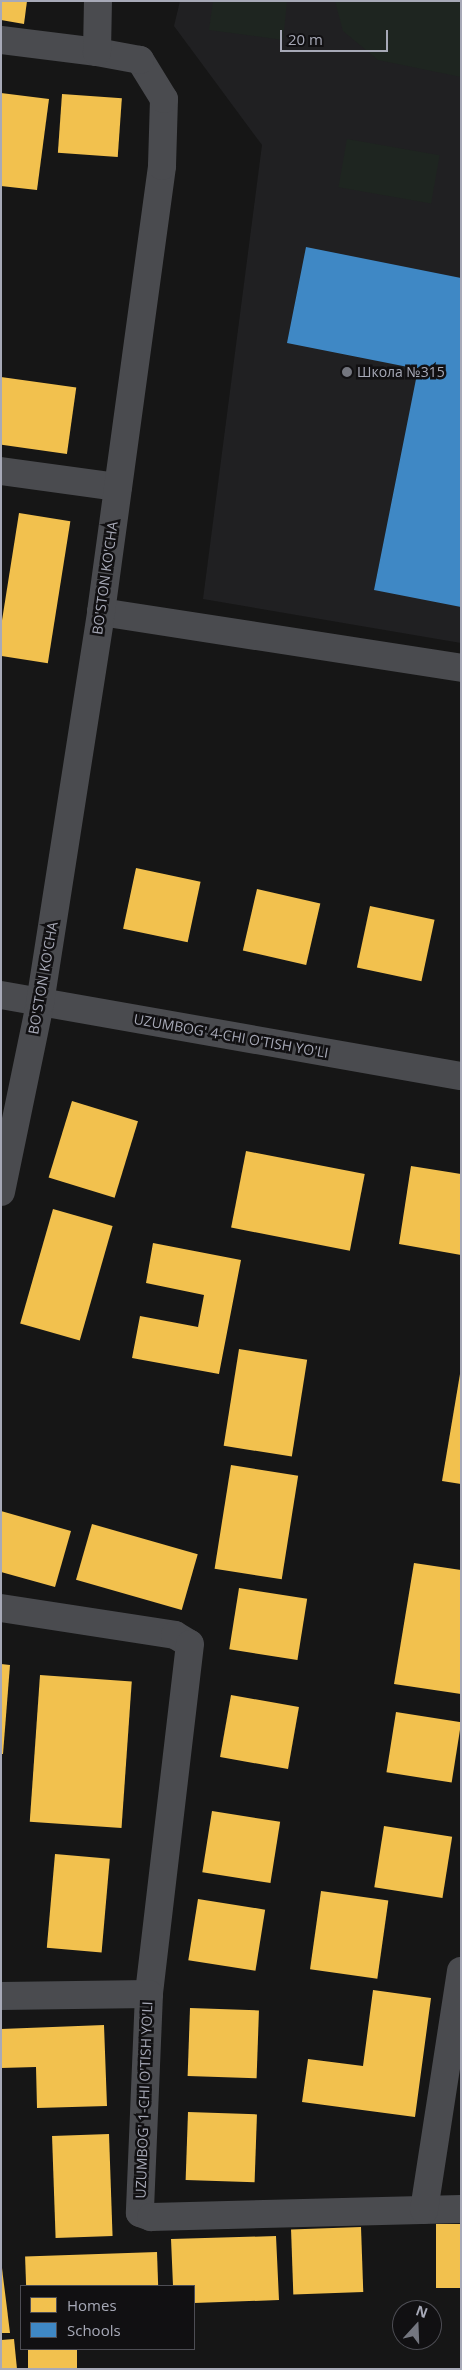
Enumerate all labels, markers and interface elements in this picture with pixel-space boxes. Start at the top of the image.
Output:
scale bar [282,20,390,52]
text: 20 m [288,29,323,49]
place label: Школа №315 [357,364,445,380]
marker: Школа №315 [341,366,353,378]
street label: BO'STON KO'CHA [89,520,121,636]
street label: BO'STON KO'CHA [25,920,61,1036]
street label: UZUMBOG' 4-CHI O'TISH YO'LI [132,1011,330,1061]
street label: UZUMBOG' 1-CHI O'TISH YO'LI [132,2001,156,2199]
legend [20,2285,195,2350]
text: Homes [67,2295,117,2315]
north arrow [392,2300,442,2350]
text: N [413,2300,431,2322]
text: Schools [67,2320,121,2340]

